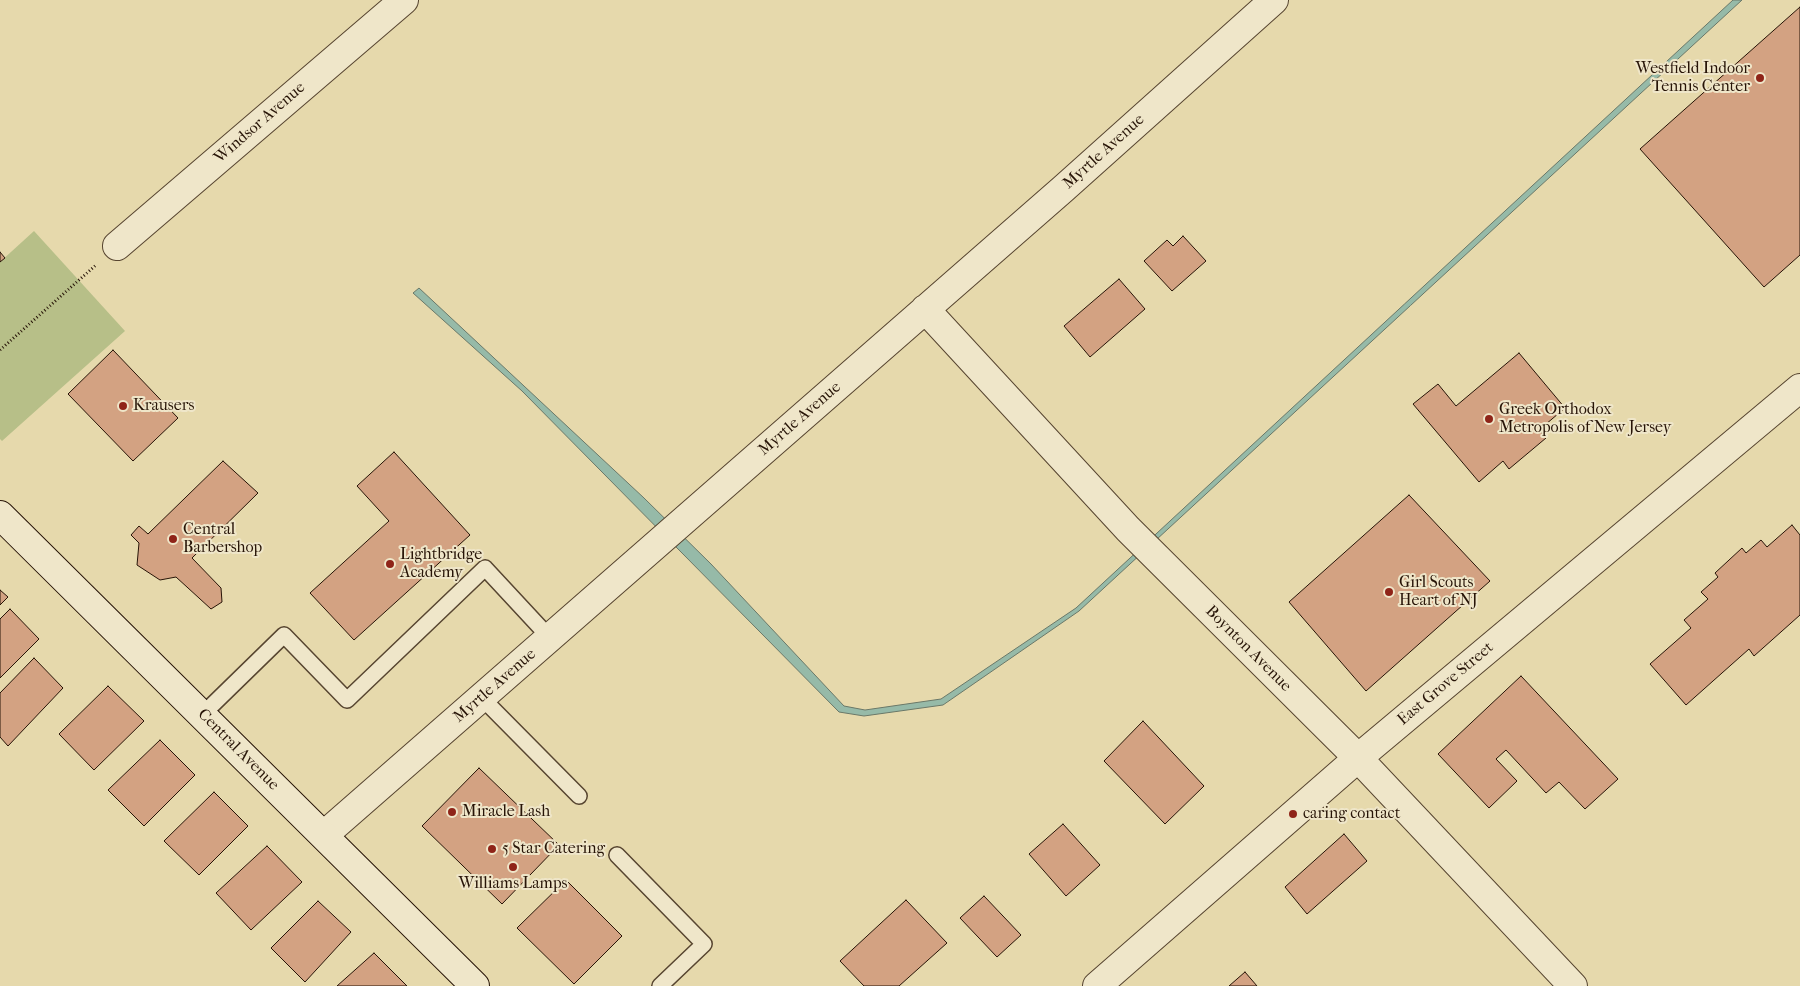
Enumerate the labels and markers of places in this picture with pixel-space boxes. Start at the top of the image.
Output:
place label: Westfield Indoor Tennis Center [1636,59,1750,97]
marker: Westfield Indoor Tennis Center [1754,72,1766,84]
place label: Krausers [133,396,194,416]
marker: Krausers [117,400,129,412]
place label: Greek Orthodox Metropolis of New Jersey [1499,400,1671,438]
marker: Greek Orthodox Metropolis of New Jersey [1483,413,1495,425]
place label: Central Barbershop [183,520,262,558]
marker: Central Barbershop [167,533,179,545]
place label: Lightbridge Academy [400,545,482,583]
marker: Lightbridge Academy [384,558,396,570]
place label: Girl Scouts Heart of NJ [1399,573,1478,611]
marker: Girl Scouts Heart of NJ [1383,586,1395,598]
place label: Miracle Lash [462,802,550,822]
place label: caring contact [1303,804,1400,824]
marker: Miracle Lash [446,806,458,818]
marker: caring contact [1287,808,1299,820]
place label: 5 Star Catering [502,839,605,859]
marker: 5 Star Catering [486,843,498,855]
marker: Williams Lamps [507,861,519,873]
place label: Williams Lamps [459,874,567,894]

